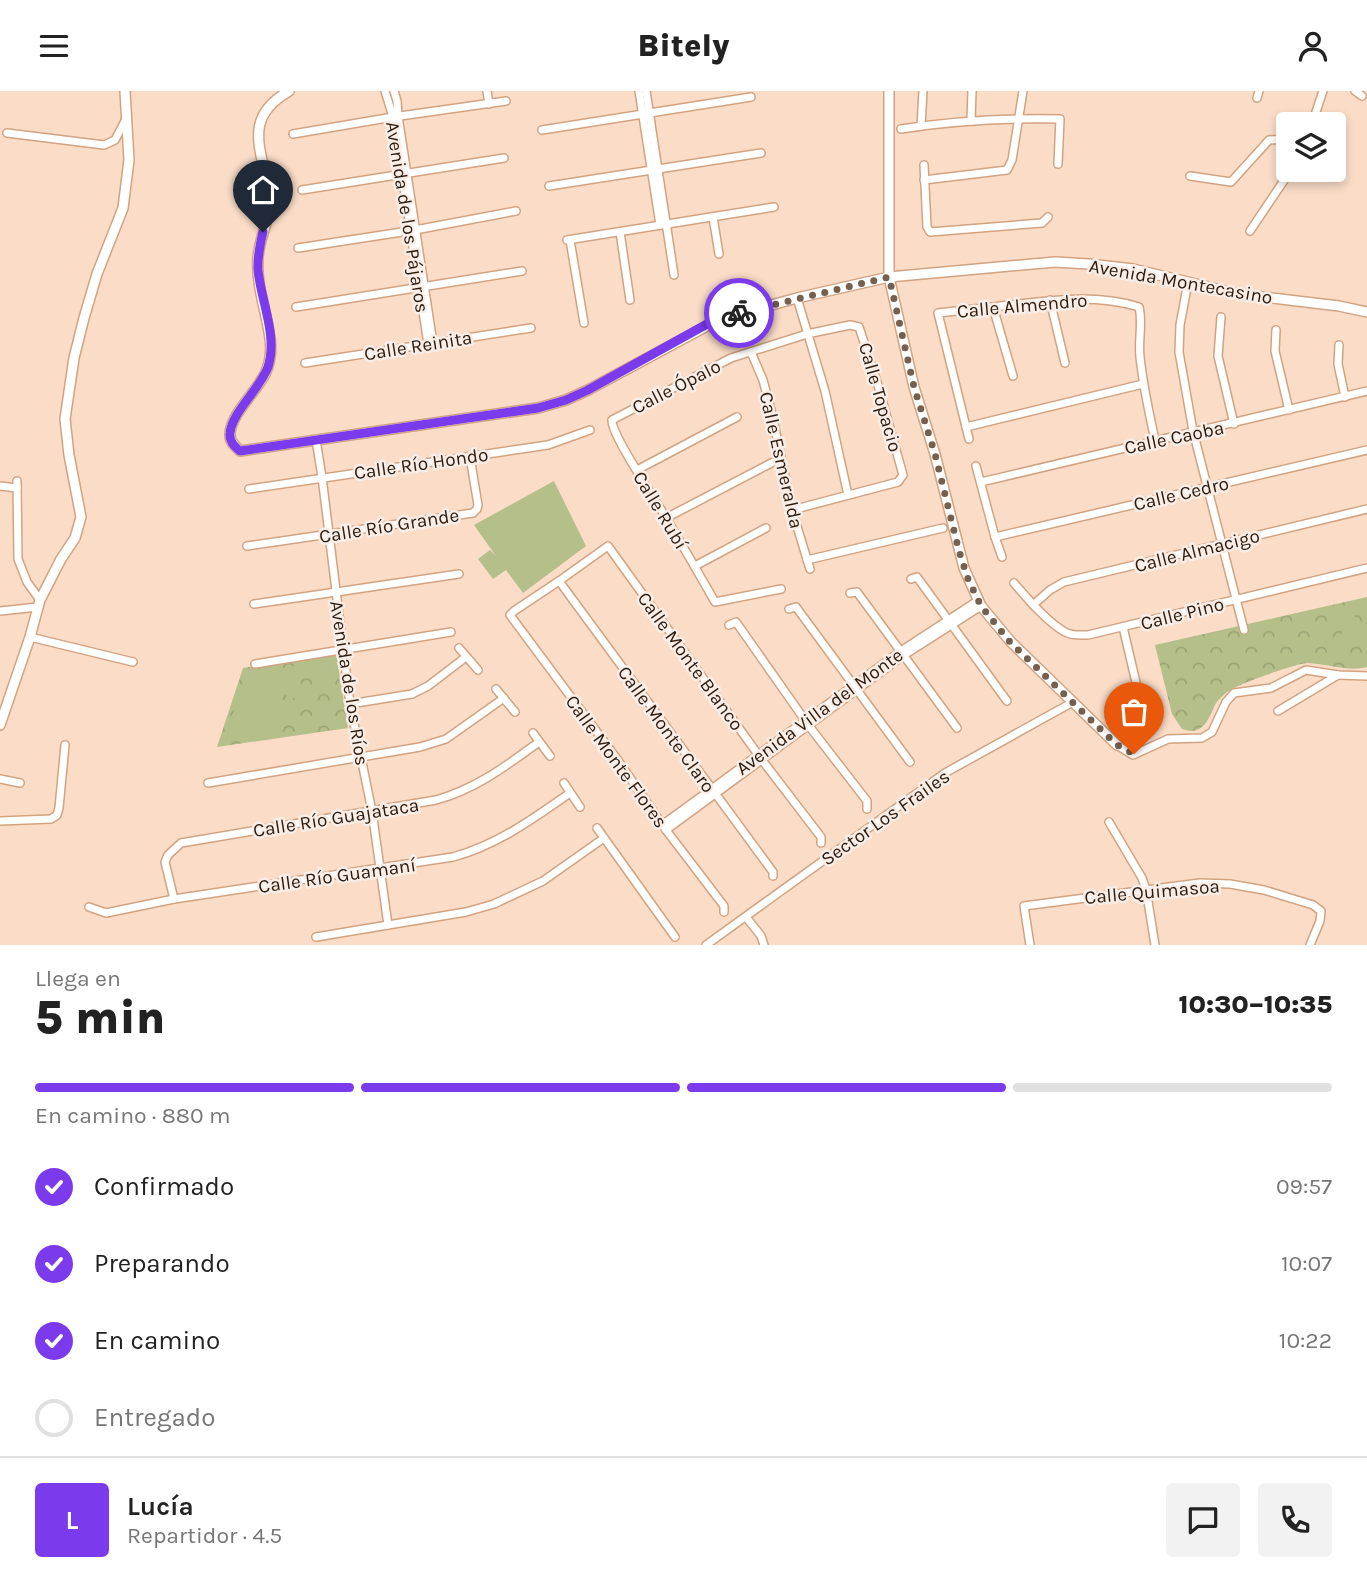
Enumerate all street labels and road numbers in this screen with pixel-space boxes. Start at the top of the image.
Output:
street label: Avenida de los Pájaros [381,120,433,314]
street label: Avenida Montecasino [1087,255,1274,309]
street label: Calle Almendro [956,289,1088,323]
street label: Calle Reinita [363,327,474,365]
street label: Calle Topacio [854,340,906,455]
street label: Calle Ópalo [628,354,724,419]
street label: Calle Esmeralda [755,390,807,531]
street label: Calle Caoba [1122,417,1226,459]
street label: Calle Río Hondo [353,444,490,484]
street label: Calle Rubí [628,468,692,554]
street label: Calle Cedro [1132,472,1231,516]
street label: Calle Río Grande [318,504,461,548]
street label: Calle Almacigo [1132,525,1262,577]
street label: Calle Monte Blanco [633,588,748,735]
street label: Calle Pino [1138,593,1226,635]
street label: Avenida de los Ríos [325,599,373,767]
street label: Avenida Villa del Monte [732,644,907,780]
street label: Calle Monte Claro [613,662,719,797]
street label: Calle Monte Flores [561,691,672,832]
street label: Sector Los Frailes [817,765,954,870]
street label: Calle Río Guajataca [252,794,421,842]
street label: Calle Río Guamaní [257,854,418,898]
street label: Calle Quimasoa [1084,875,1221,909]

